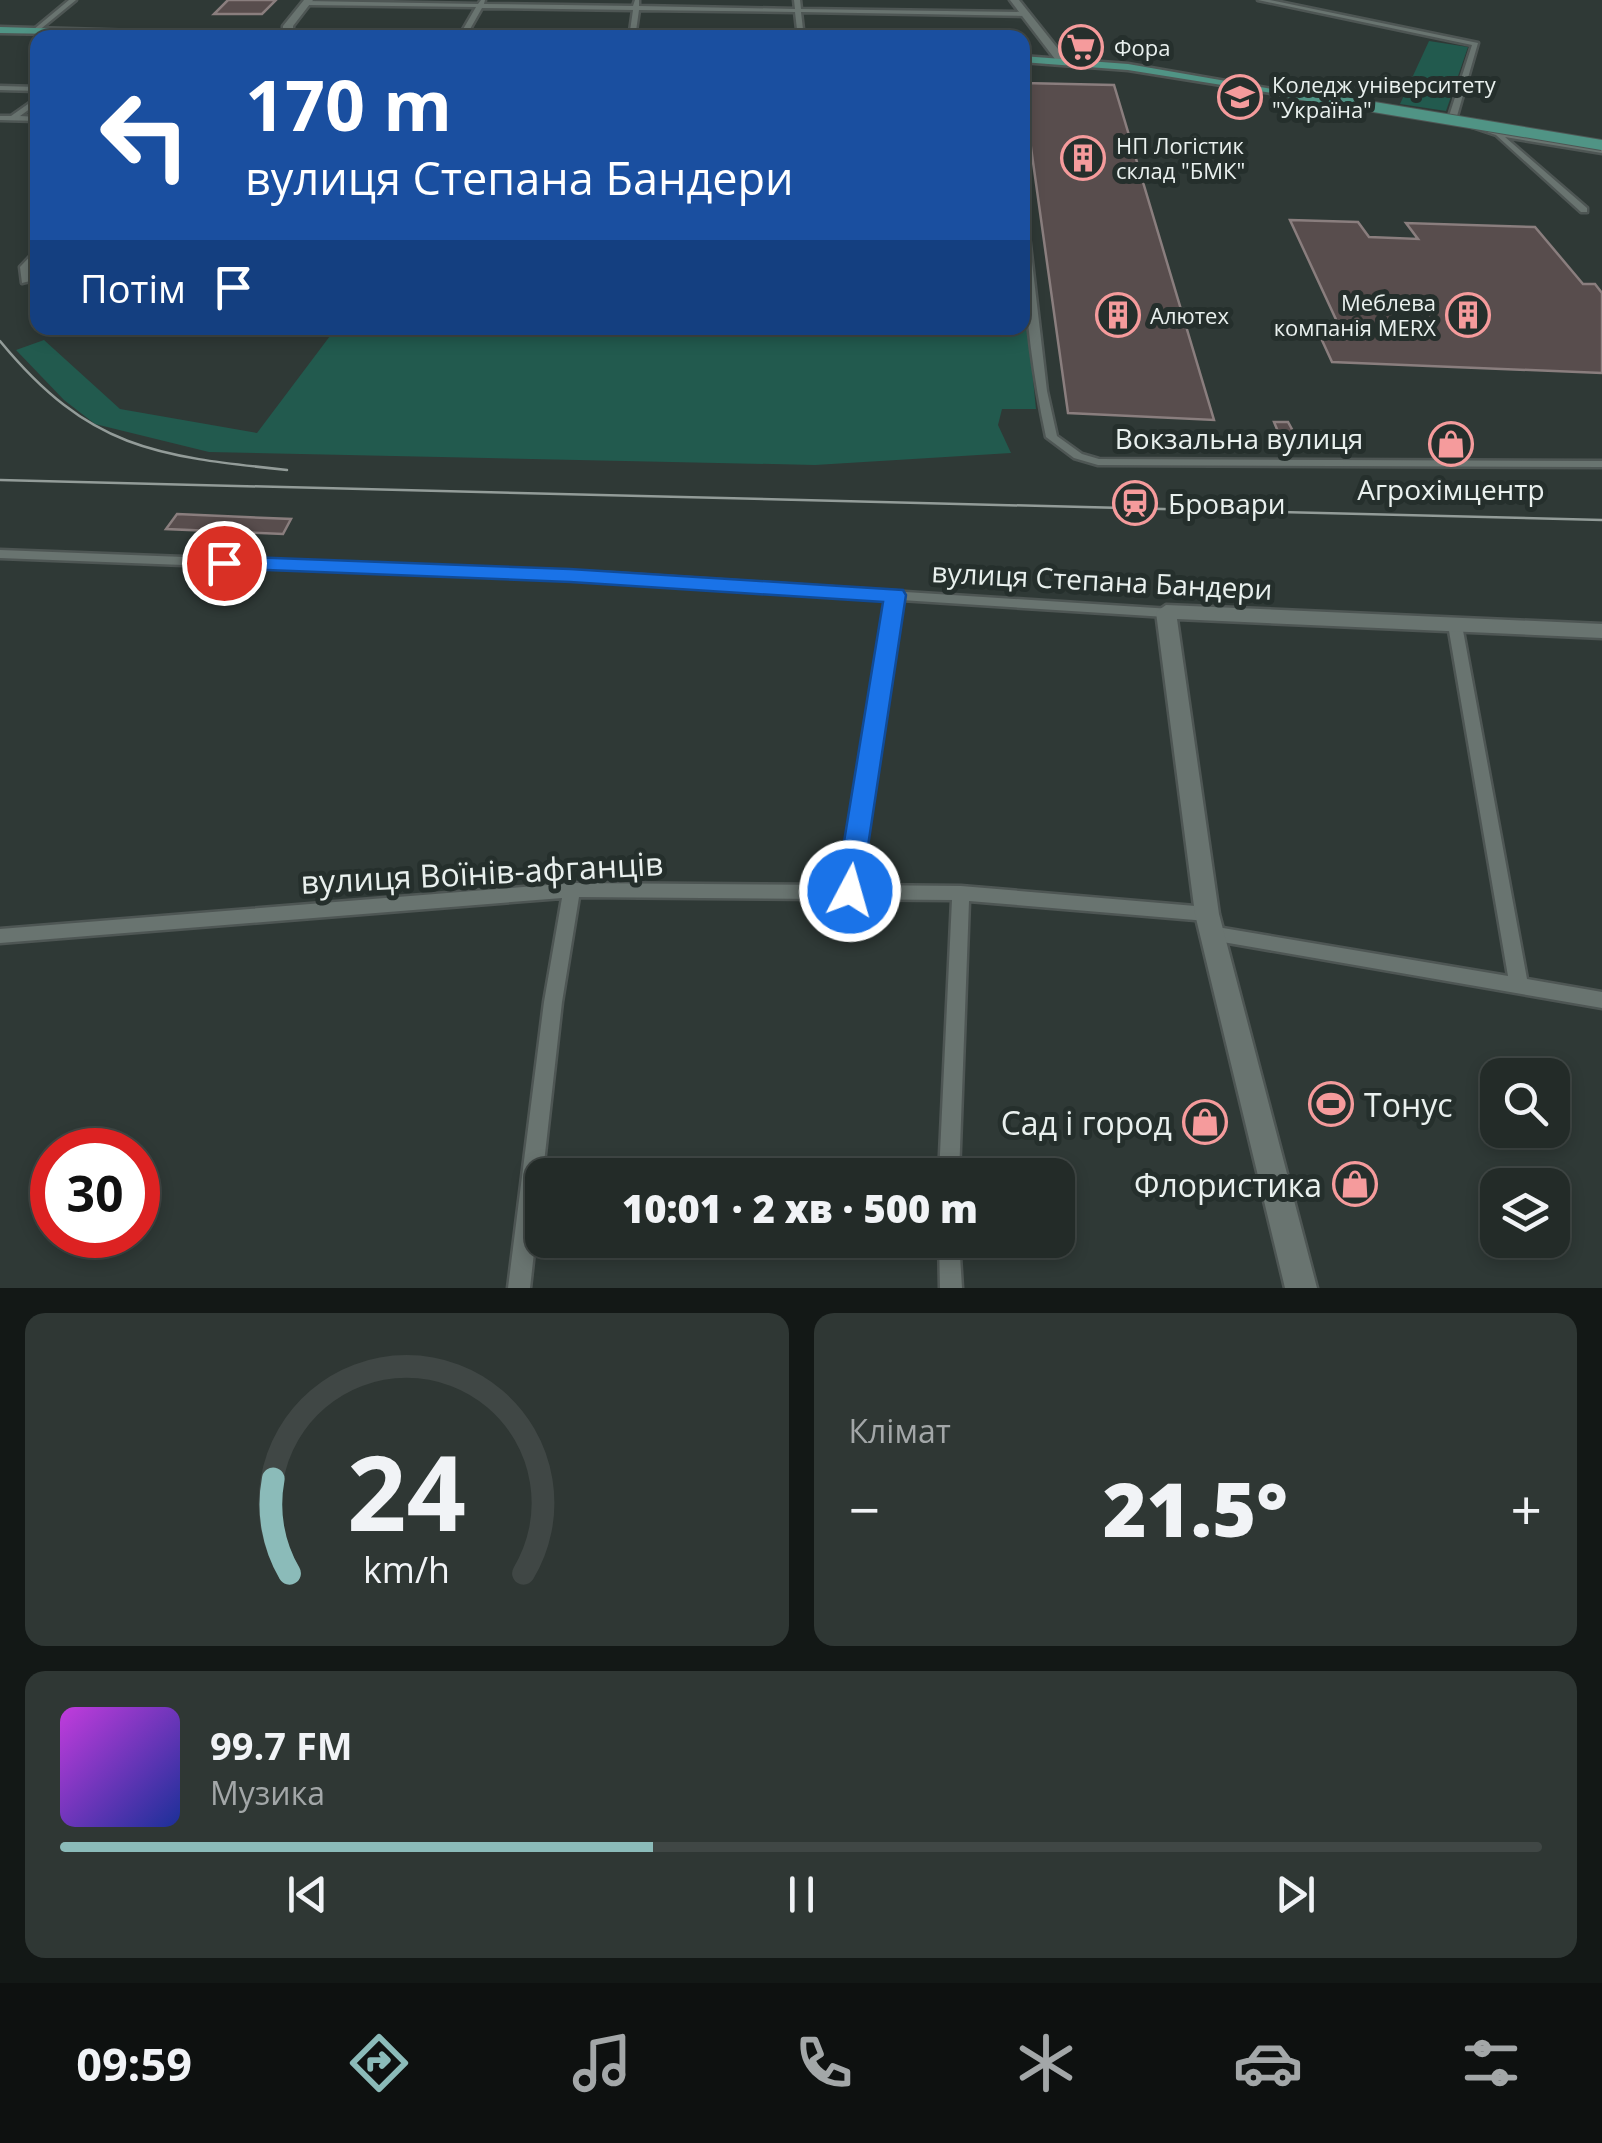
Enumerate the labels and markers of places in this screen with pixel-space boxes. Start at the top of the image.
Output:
supermarket icon: Фора [1058,24,1104,70]
place label: Фора [1114,32,1170,62]
place label: Коледж університету "Україна" [1272,69,1497,124]
school or university icon: Коледж університету "Україна" [1217,74,1263,120]
place label: НП Логістик склад "БМК" [1116,130,1245,185]
building icon: НП Логістик склад "БМК" [1060,135,1106,181]
place label: Меблева компанія MERX [1274,287,1436,342]
building icon: Алютех [1095,292,1141,338]
building icon: Меблева компанія MERX [1445,292,1491,338]
place label: Алютех [1150,300,1229,330]
shop icon: Агрохімцентр [1428,421,1474,467]
place label: Агрохімцентр [1357,470,1545,508]
station icon: Бровари [1112,480,1158,526]
place label: Бровари [1168,484,1286,522]
pin [182,521,267,606]
sports icon: Тонус [1308,1081,1354,1127]
place label: Тонус [1364,1083,1452,1126]
shop icon: Сад і город [1182,1099,1228,1145]
place label: Сад і город [1001,1101,1172,1144]
shop icon: Флористика [1332,1161,1378,1207]
place label: Флористика [1134,1163,1322,1206]

